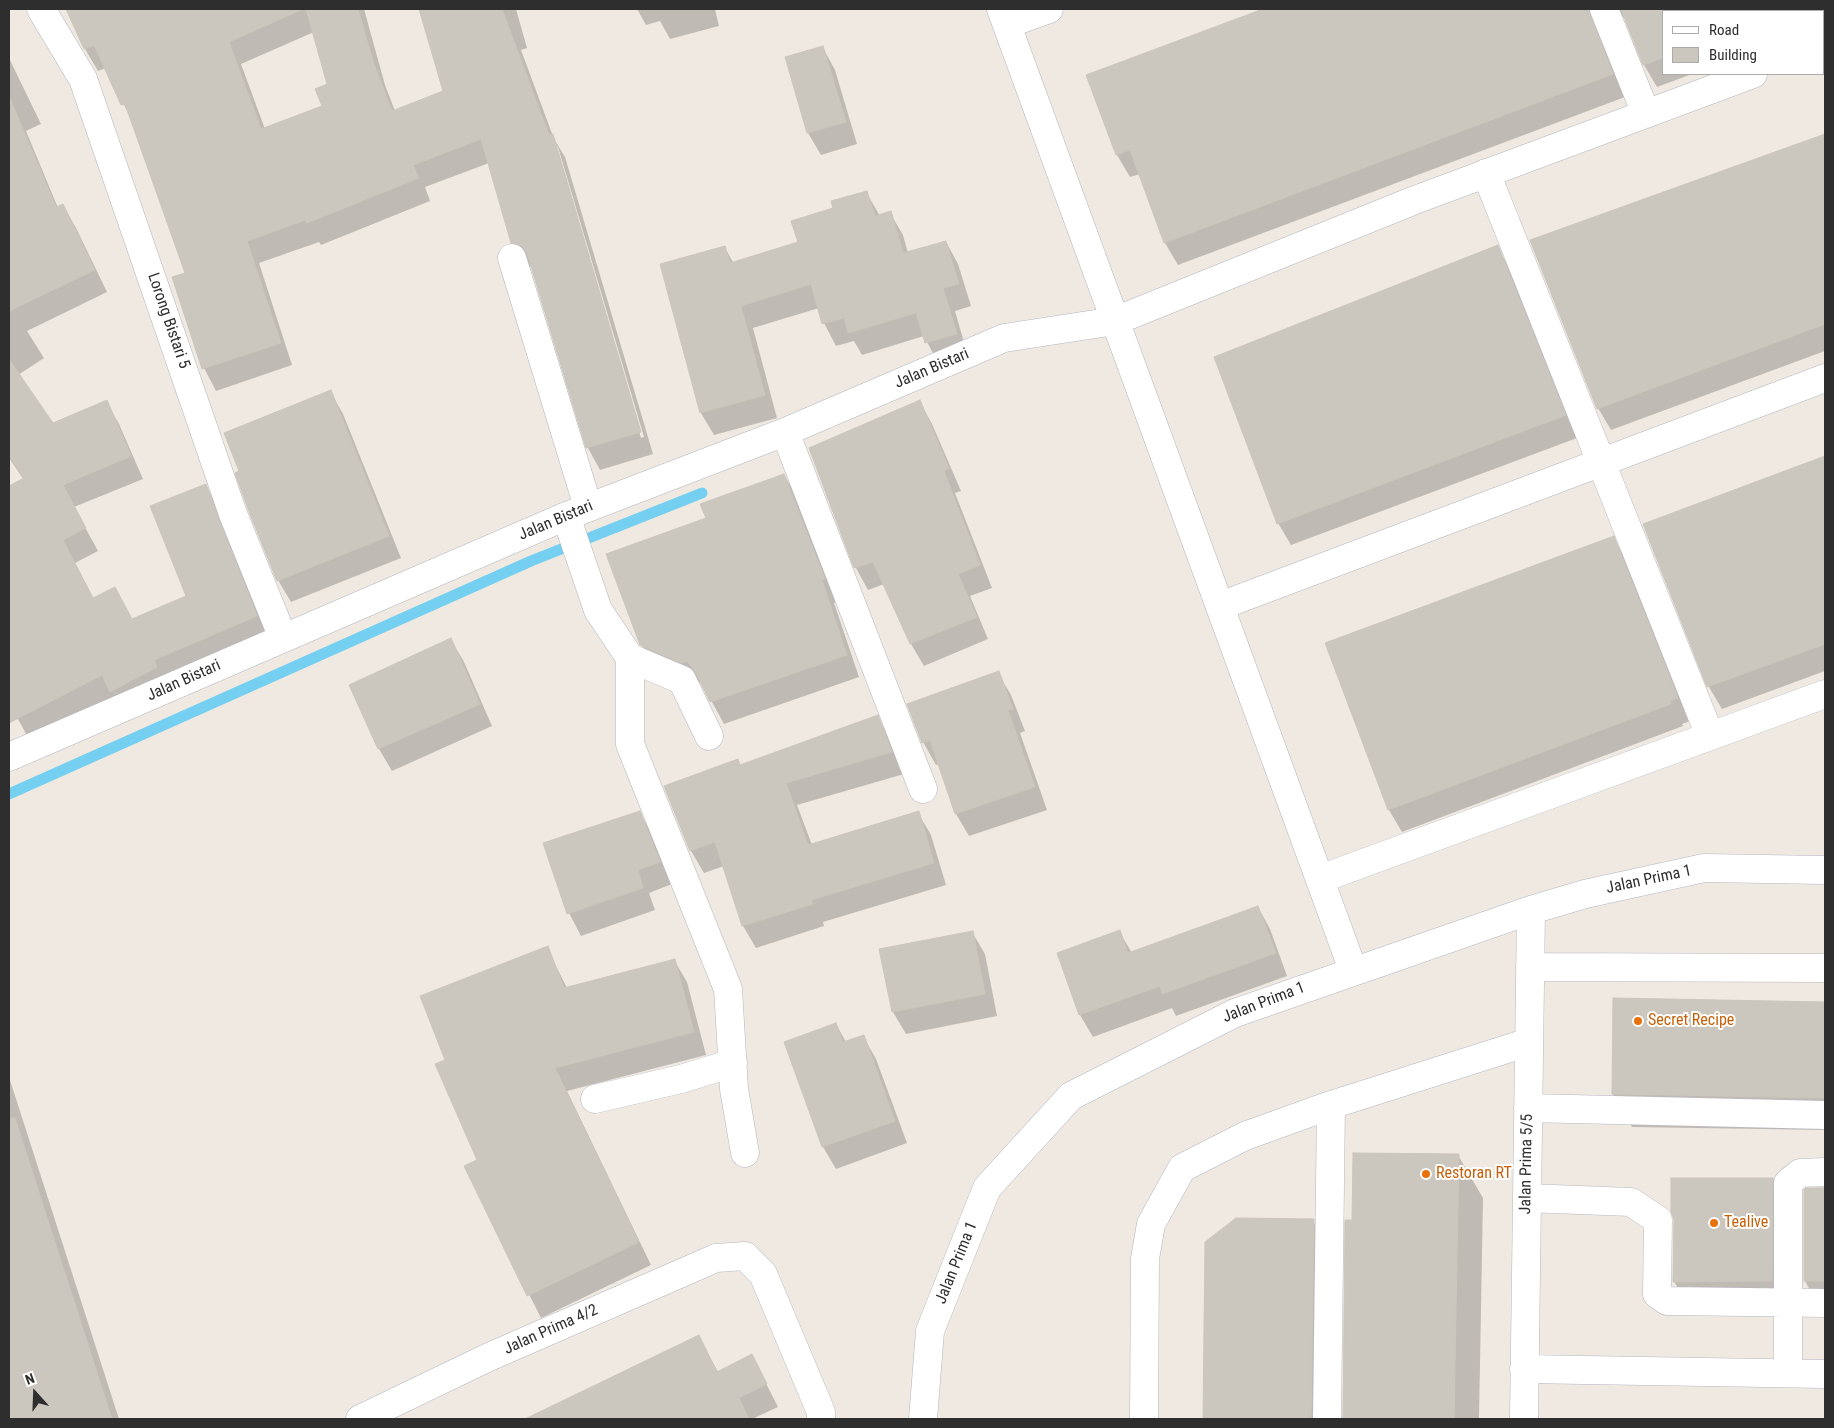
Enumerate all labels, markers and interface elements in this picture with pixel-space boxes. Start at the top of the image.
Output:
legend [1662,10,1824,75]
text: Road [1709,21,1739,39]
text: Building [1709,46,1757,64]
street label: Lorong Bistari 5 [143,271,193,371]
street label: Jalan Bistari [892,345,972,393]
street label: Jalan Bistari [516,497,596,545]
street label: Jalan Bistari [144,656,224,706]
street label: Jalan Prima 1 [1605,862,1693,898]
street label: Jalan Prima 1 [1220,978,1308,1028]
place label: Secret Recipe [1648,1011,1734,1031]
marker: Secret Recipe [1632,1015,1644,1027]
street label: Jalan Prima 5/5 [1517,1113,1537,1215]
place label: Restoran RT [1436,1164,1512,1184]
marker: Restoran RT [1420,1168,1432,1180]
place label: Tealive [1724,1213,1768,1233]
marker: Tealive [1708,1217,1720,1229]
street label: Jalan Prima 1 [932,1219,982,1307]
street label: Jalan Prima 4/2 [501,1301,601,1359]
north arrow [10,1368,60,1418]
text: N [23,1370,37,1388]

